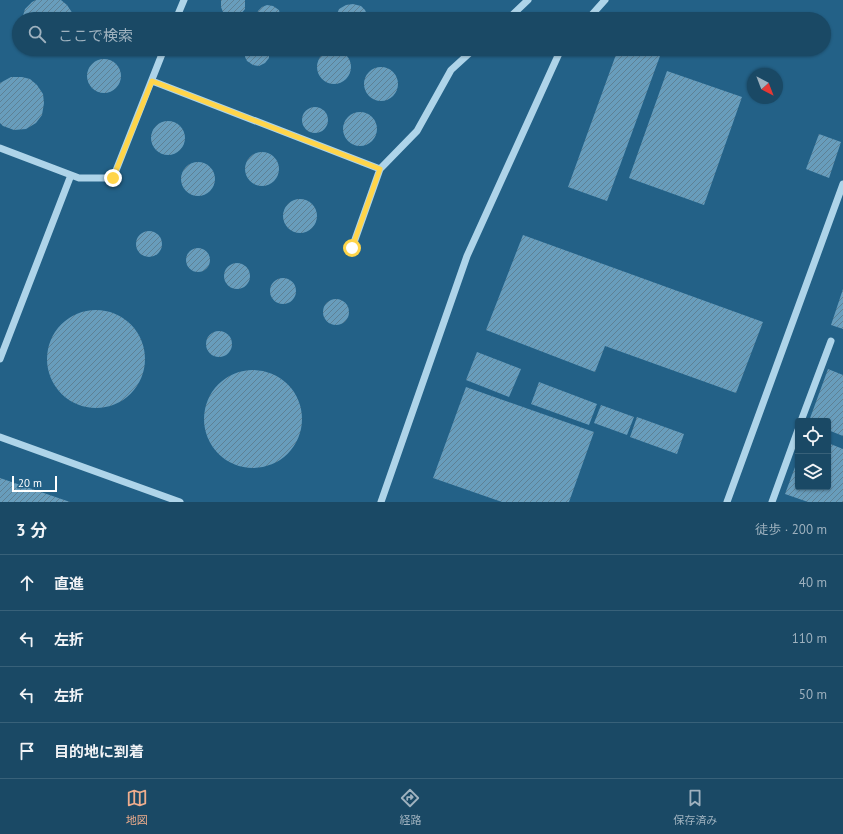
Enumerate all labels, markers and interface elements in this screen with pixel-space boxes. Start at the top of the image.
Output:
search box [12,12,831,56]
icon: search [26,23,48,45]
text: ここで検索 [58,26,133,45]
north arrow [747,68,783,104]
route end [104,169,122,187]
route start [343,239,361,257]
map controls [795,418,831,490]
button: locate [795,418,831,454]
button: layers [795,454,831,490]
scale bar [12,474,57,493]
text: 20 m [18,476,42,490]
text: 3 分 [16,519,47,541]
text: 徒歩 · 200 m [755,521,827,538]
icon: ahead [16,572,38,594]
text: 直進 [54,574,84,593]
text: 40 m [799,574,827,591]
icon: left [16,628,38,650]
text: 左折 [54,630,84,649]
text: 110 m [792,630,827,647]
icon: left [16,684,38,706]
text: 左折 [54,686,84,705]
text: 50 m [799,686,827,703]
icon: arrive [16,740,38,762]
text: 目的地に到着 [54,742,144,761]
tab: 地図 [126,787,148,827]
tab: 経路 [399,787,421,827]
tab: 保存済み [673,787,717,827]

